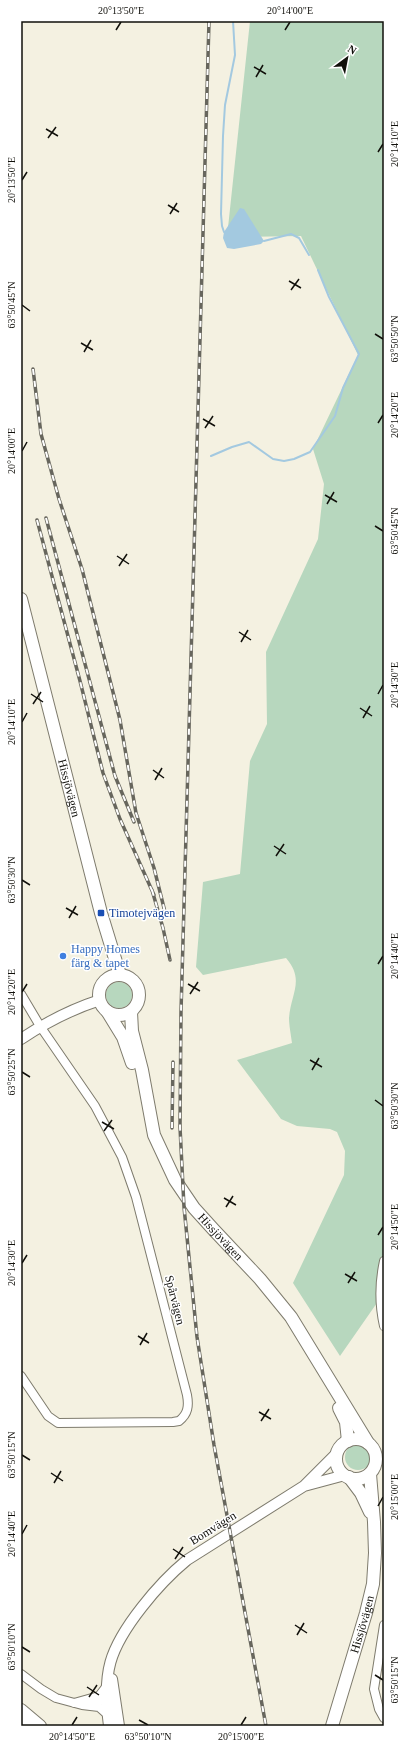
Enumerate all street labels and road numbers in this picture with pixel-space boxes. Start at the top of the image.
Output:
street label: Hissjövägen [55,757,83,818]
street label: Hissjövägen [195,1210,246,1263]
street label: Spårvägen [162,1274,188,1326]
street label: Bomvägen [187,1508,239,1548]
street label: Hissjövägen [347,1594,377,1655]

